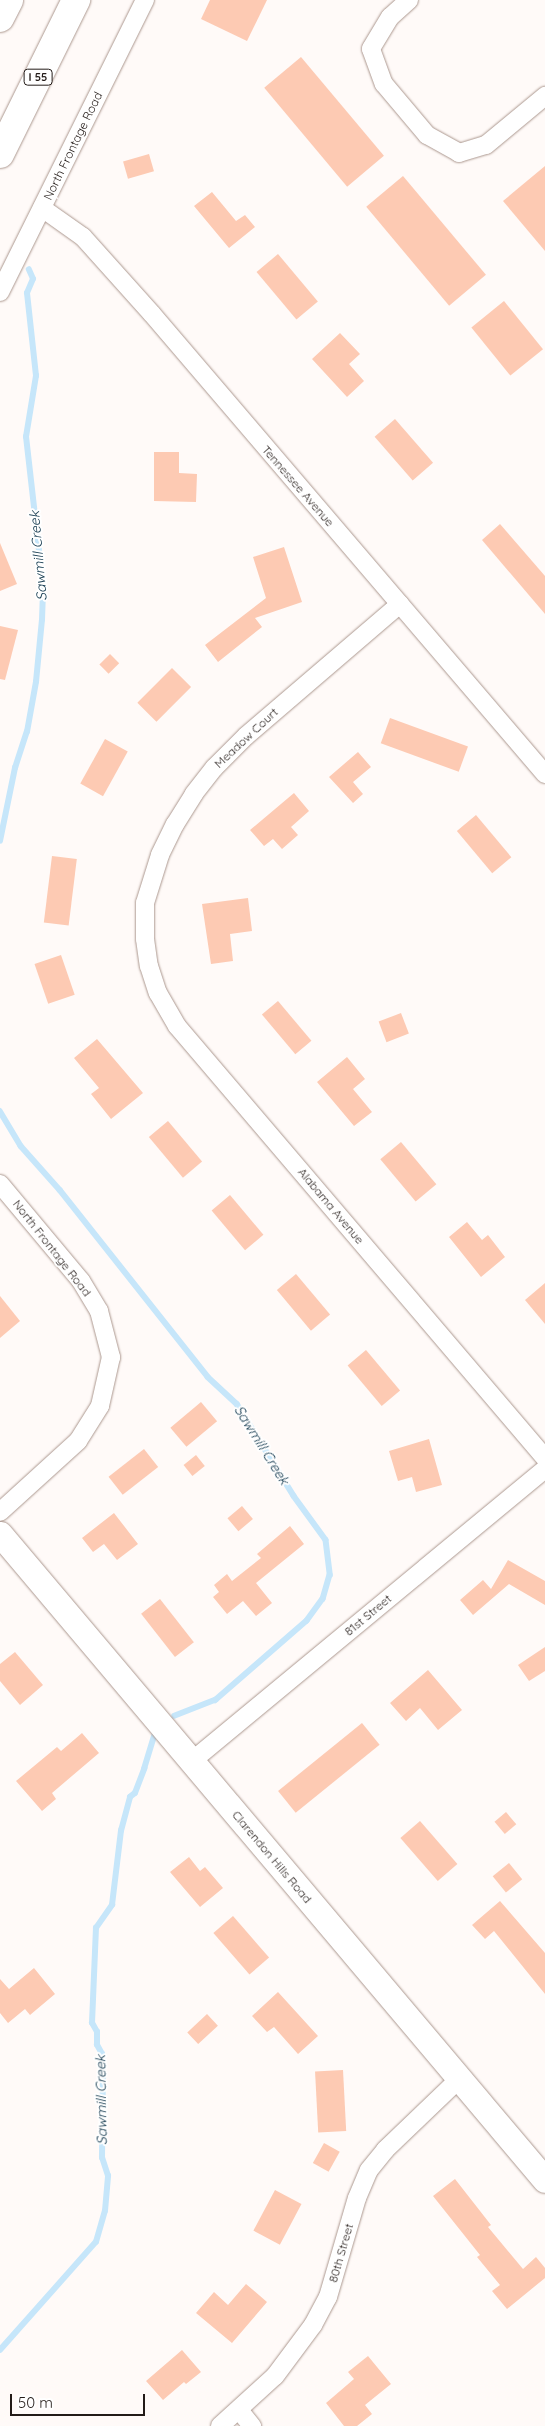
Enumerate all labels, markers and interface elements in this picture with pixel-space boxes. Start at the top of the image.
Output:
road number: I 55 [23,68,53,86]
street label: North Frontage Road [41,90,105,202]
street label: Tennessee Avenue [259,443,337,529]
water label: Sawmill Creek [26,510,50,602]
street label: Meadow Court [211,705,281,771]
street label: Alabama Avenue [295,1165,367,1247]
street label: North Frontage Road [10,1197,94,1299]
water label: Sawmill Creek [231,1402,293,1488]
street label: 81st Street [342,1591,394,1639]
street label: Clarendon Hills Road [229,1808,315,1906]
water label: Sawmill Creek [92,2055,110,2145]
street label: 80th Street [326,2222,356,2284]
scale bar [12,2384,148,2416]
text: 50 m [18,2393,53,2412]

